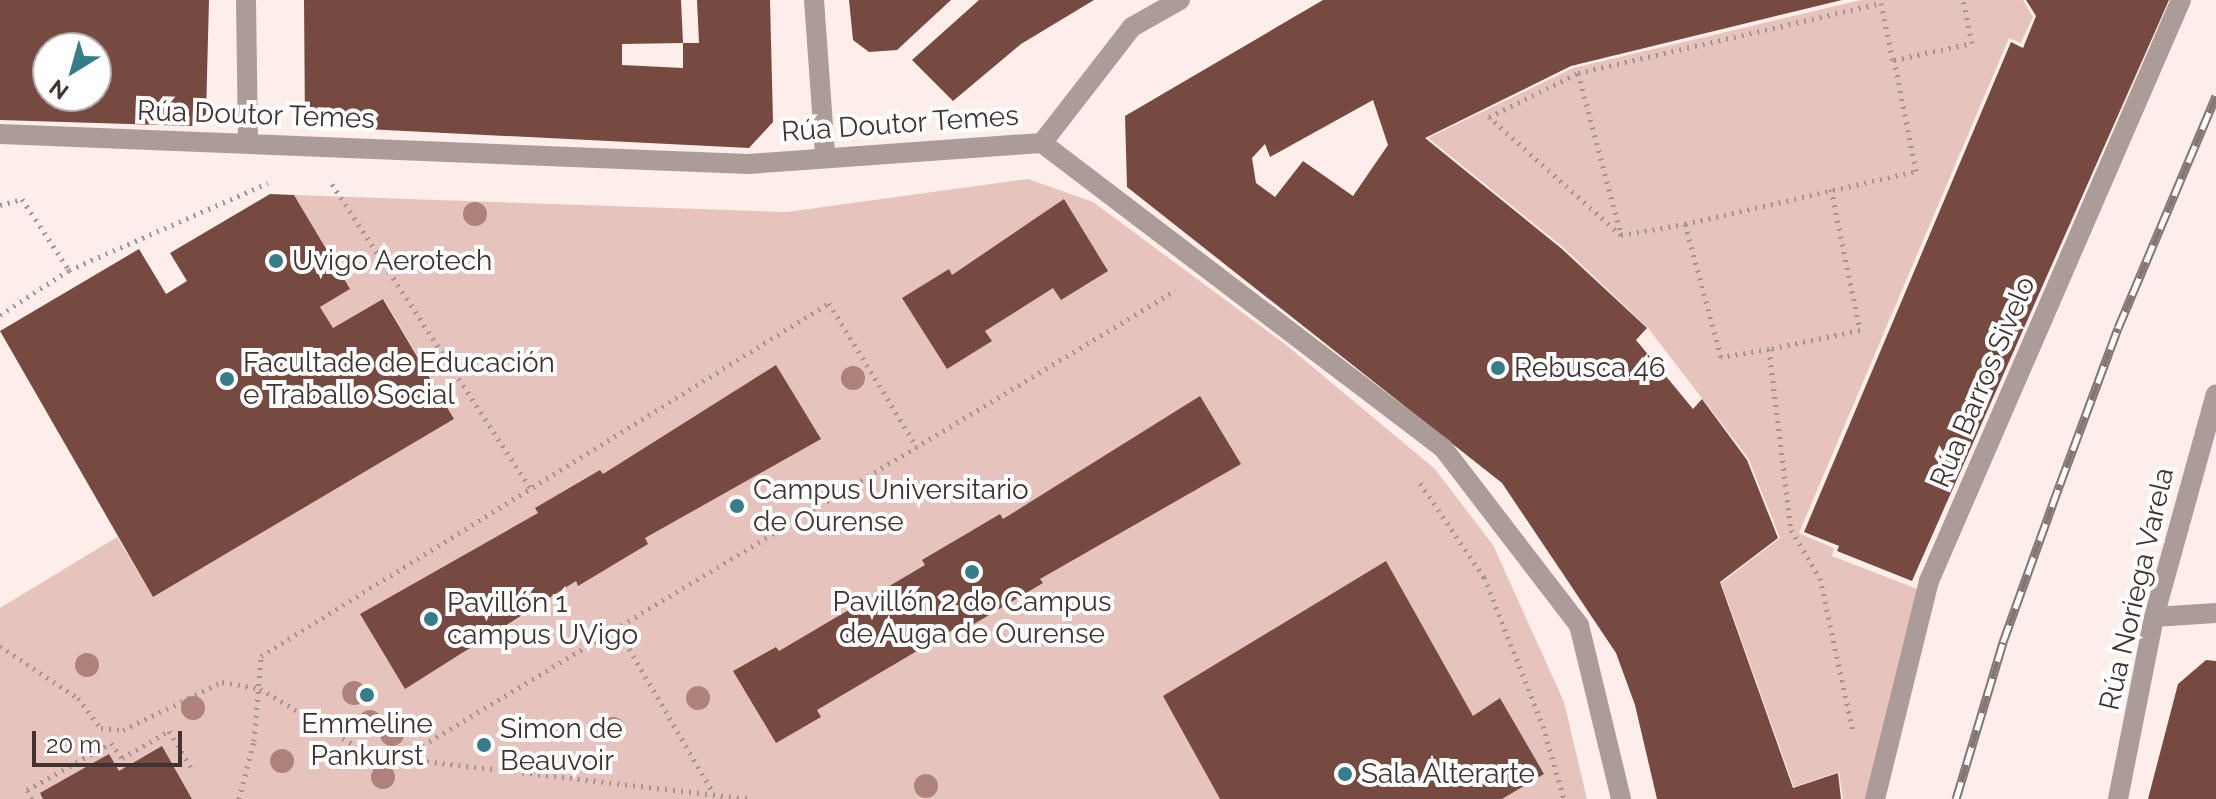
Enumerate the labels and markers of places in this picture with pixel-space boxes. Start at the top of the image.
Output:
place label: Uvigo Aerotech [292,244,493,278]
marker: Uvigo Aerotech [267,252,285,270]
place label: Facultade de Educación e Traballo Social [243,346,555,412]
place label: Rebusca 46 [1514,351,1666,385]
marker: Rebusca 46 [1489,359,1507,377]
marker: Facultade de Educación e Traballo Social [218,370,236,388]
place label: Campus Universitario de Ourense [753,473,1029,539]
marker: Campus Universitario de Ourense [728,497,746,515]
marker: Pavillón 2 do Campus de Auga de Ourense [963,563,981,581]
place label: Pavillón 2 do Campus de Auga de Ourense [832,585,1112,651]
place label: Pavillón 1 campus UVigo [447,586,638,652]
marker: Pavillón 1 campus UVigo [422,610,440,628]
marker: Emmeline Pankurst [358,686,376,704]
place label: Emmeline Pankurst [301,707,433,773]
place label: Simon de Beauvoir [500,712,623,778]
marker: Simon de Beauvoir [475,736,493,754]
place label: Sala Alterarte [1361,757,1536,791]
marker: Sala Alterarte [1336,765,1354,783]

